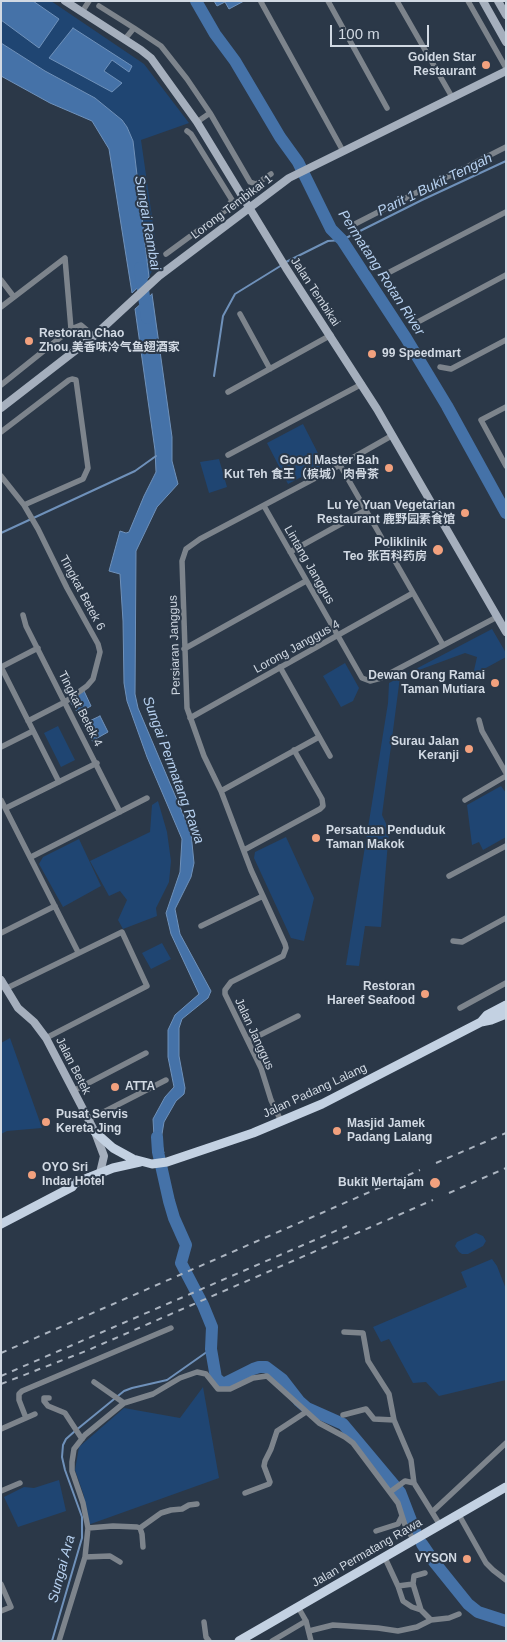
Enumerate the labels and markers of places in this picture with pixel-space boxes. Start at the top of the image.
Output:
place label: Golden Star Restaurant [408,51,476,79]
marker: Golden Star Restaurant [480,59,492,71]
place label: Restoran Chao Zhou 美香味冷气鱼翅酒家 [39,327,180,355]
marker: Restoran Chao Zhou 美香味冷气鱼翅酒家 [23,335,35,347]
place label: 99 Speedmart [382,347,461,361]
marker: 99 Speedmart [366,348,378,360]
place label: Good Master Bah Kut Teh 食王（槟城）肉骨茶 [224,454,379,482]
marker: Good Master Bah Kut Teh 食王（槟城）肉骨茶 [383,462,395,474]
place label: Lu Ye Yuan Vegetarian Restaurant 鹿野园素食馆 [317,499,455,527]
marker: Lu Ye Yuan Vegetarian Restaurant 鹿野园素食馆 [459,507,471,519]
place label: Poliklinik Teo 张百科药房 [343,536,427,564]
marker: Poliklinik Teo 张百科药房 [431,543,445,557]
place label: Dewan Orang Ramai Taman Mutiara [368,669,485,697]
marker: Dewan Orang Ramai Taman Mutiara [489,677,501,689]
place label: Surau Jalan Keranji [391,735,459,763]
marker: Surau Jalan Keranji [463,743,475,755]
place label: Persatuan Penduduk Taman Makok [326,824,445,852]
marker: Persatuan Penduduk Taman Makok [310,832,322,844]
place label: Restoran Hareef Seafood [327,980,415,1008]
marker: Restoran Hareef Seafood [419,988,431,1000]
place label: ATTA [125,1080,155,1094]
marker: ATTA [109,1081,121,1093]
place label: Pusat Servis Kereta Jing [56,1108,128,1136]
marker: Pusat Servis Kereta Jing [40,1116,52,1128]
place label: Masjid Jamek Padang Lalang [347,1117,432,1145]
marker: Masjid Jamek Padang Lalang [331,1125,343,1137]
place label: OYO Sri Indar Hotel [42,1161,105,1189]
marker: OYO Sri Indar Hotel [26,1169,38,1181]
place label: Bukit Mertajam [338,1176,424,1190]
marker: Bukit Mertajam [428,1176,442,1190]
place label: VYSON [415,1552,457,1566]
marker: VYSON [461,1553,473,1565]

